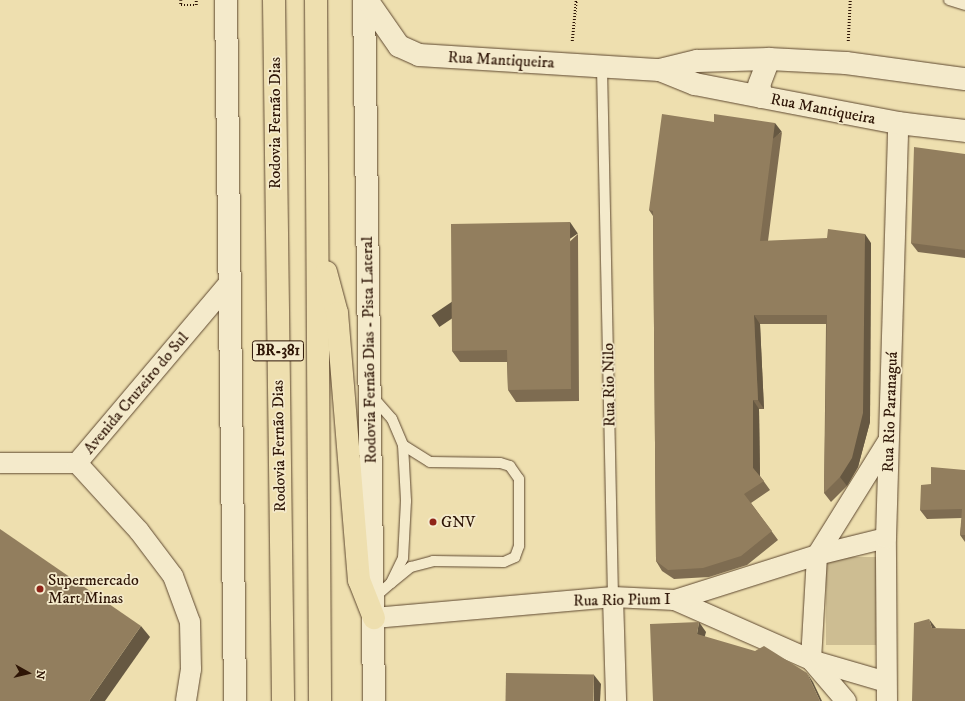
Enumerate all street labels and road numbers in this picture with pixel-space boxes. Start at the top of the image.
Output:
street label: Rua Mantiqueira [447,48,555,72]
street label: Rodovia Fernão Dias [265,57,285,189]
street label: Rua Mantiqueira [769,89,877,129]
street label: Rodovia Fernão Dias - Pista Lateral [357,236,381,464]
street label: Avenida Cruzeiro do Sul [79,328,193,458]
road number: BR-381 [251,338,305,364]
street label: Rua Rio Nilo [599,343,619,427]
street label: Rua Rio Paranaguá [878,351,902,473]
street label: Rodovia Fernão Dias [268,380,290,512]
street label: Rua Rio Pium I [573,590,671,610]

